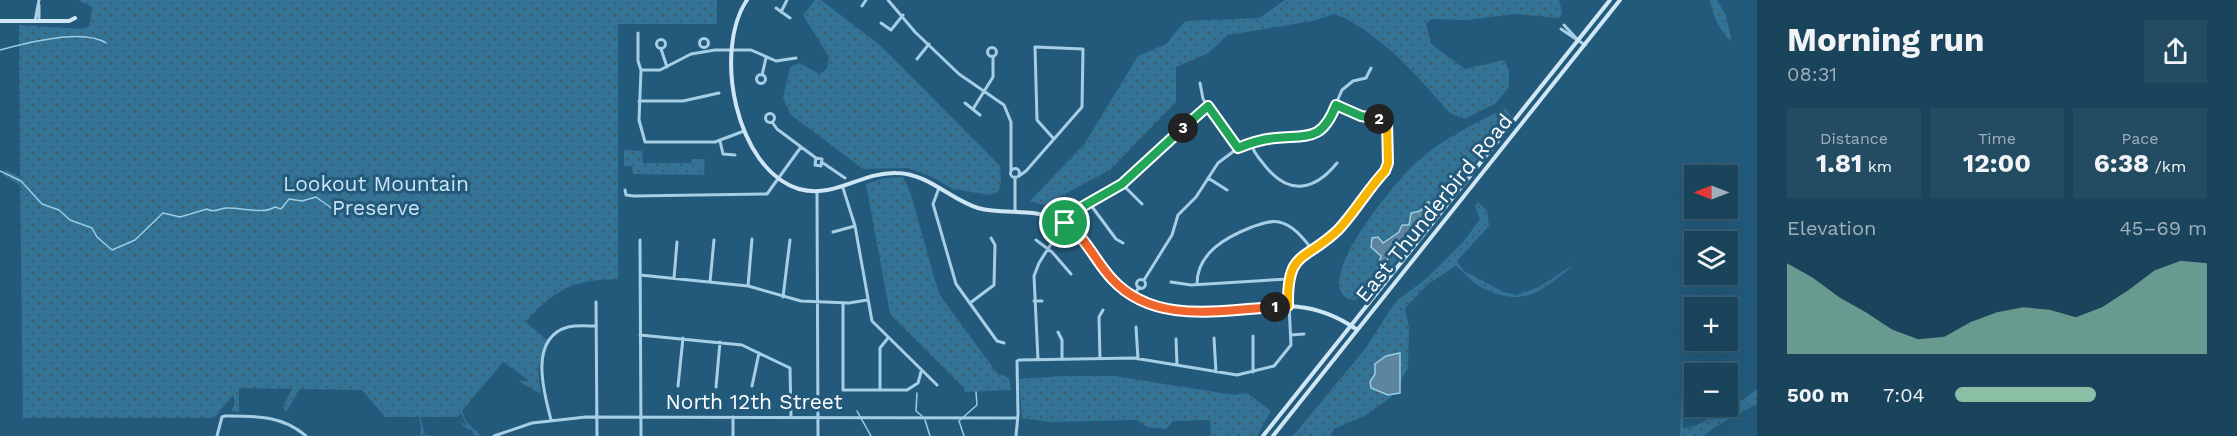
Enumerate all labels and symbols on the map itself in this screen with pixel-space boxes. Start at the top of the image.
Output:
pin: 2 [1364,104,1394,134]
street label: East Thunderbird Road [1350,108,1517,307]
pin: 3 [1168,113,1198,143]
north arrow [1684,165,1738,219]
park label: Lookout Mountain Preserve [283,171,469,220]
pin [1039,197,1090,248]
pin: 1 [1260,292,1290,322]
street label: North 12th Street [666,389,843,414]

